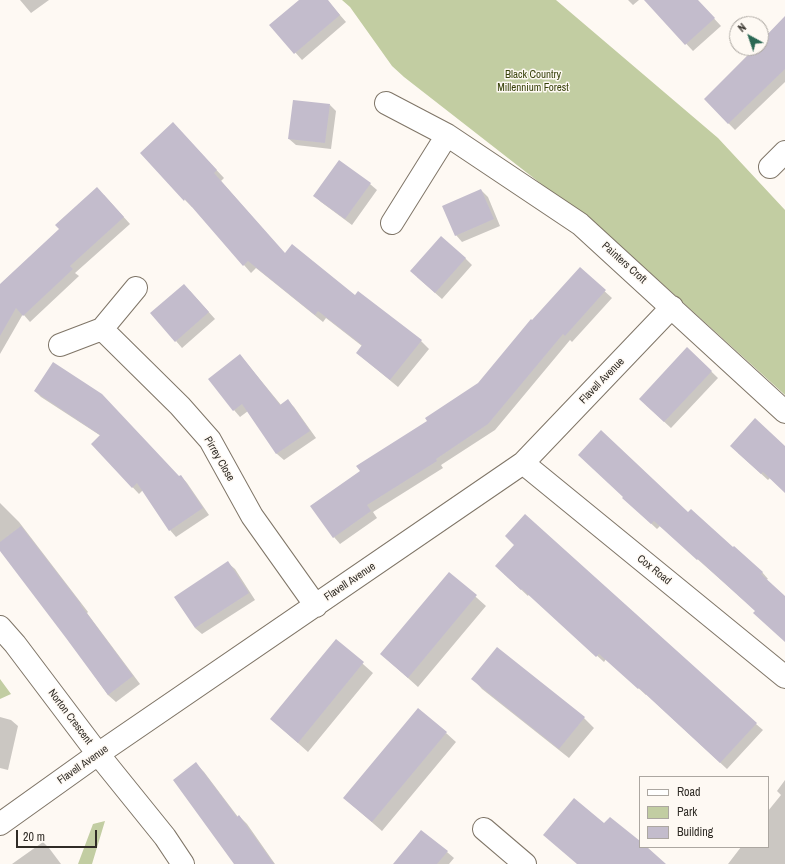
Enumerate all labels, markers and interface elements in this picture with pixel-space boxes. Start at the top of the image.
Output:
north arrow [729,16,769,56]
text: N [735,20,749,35]
park label: Black Country Millennium Forest [497,68,569,94]
street label: Painters Croft [599,239,649,287]
street label: Flavell Avenue [577,355,627,407]
street label: Pirrey Close [201,434,237,484]
street label: Cox Road [634,552,674,588]
street label: Flavell Avenue [322,560,378,604]
street label: Norton Crescent [45,687,95,747]
street label: Flavell Avenue [55,743,111,787]
legend [639,776,769,848]
text: Road [677,784,701,800]
text: Park [677,804,697,820]
scale bar [18,822,99,848]
text: Building [677,824,713,840]
text: 20 m [23,829,45,845]

